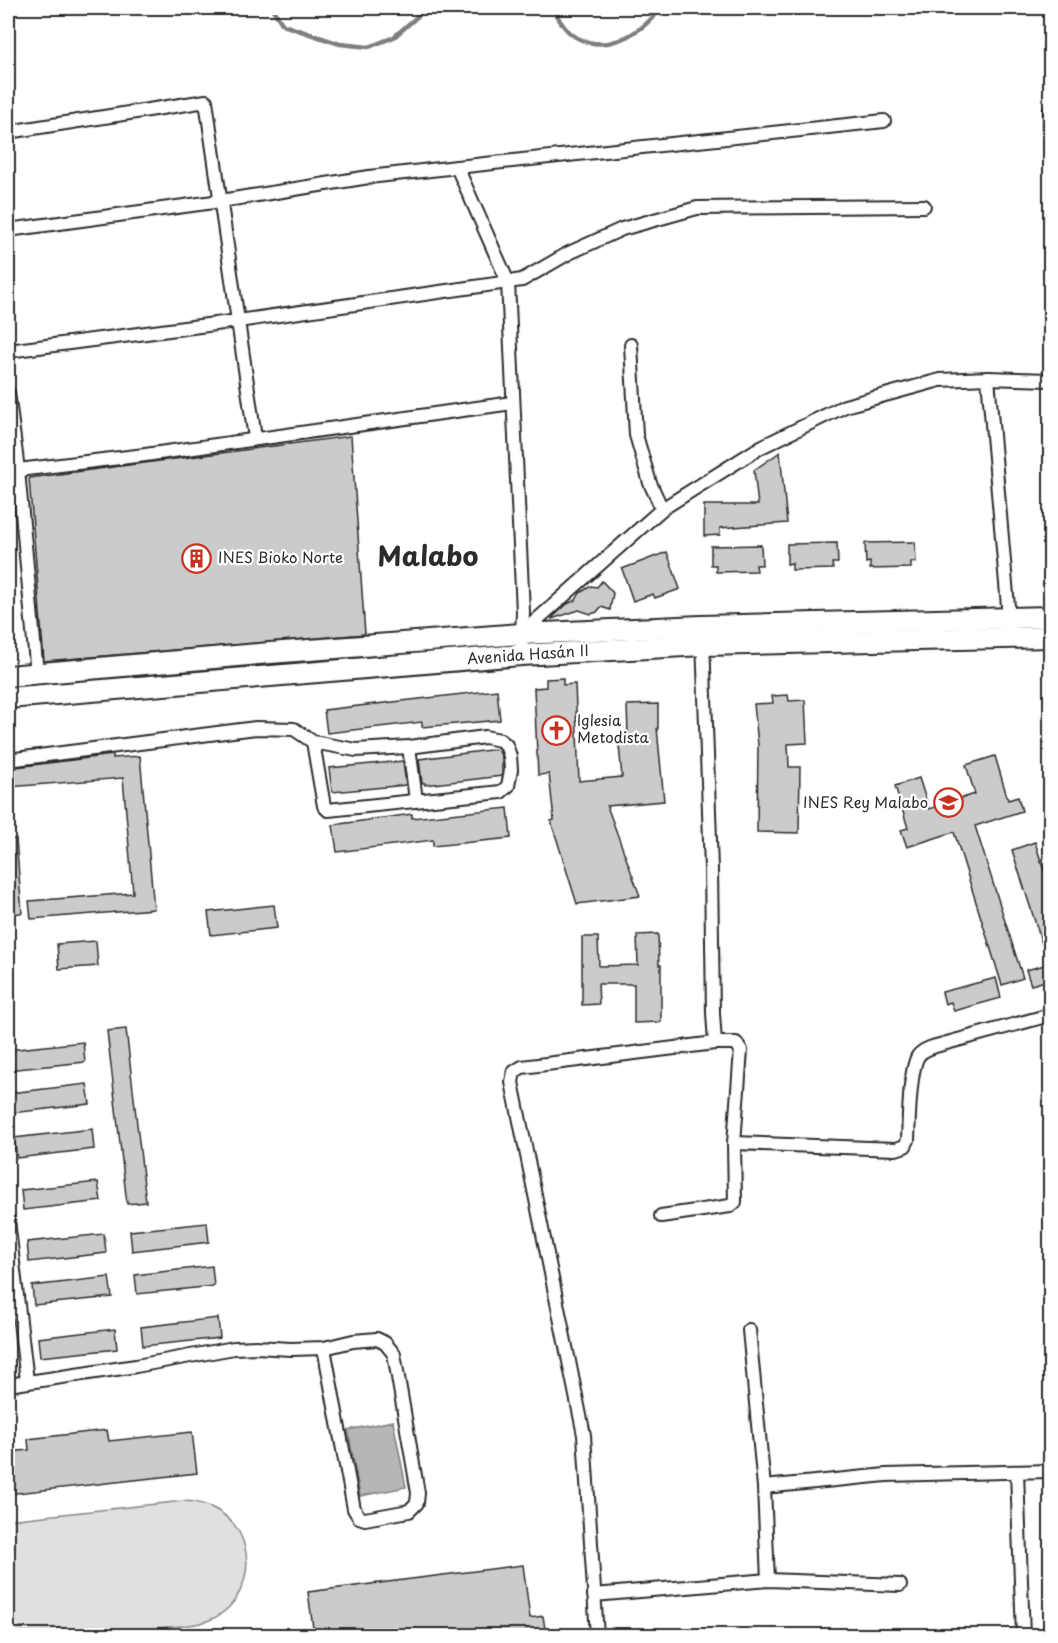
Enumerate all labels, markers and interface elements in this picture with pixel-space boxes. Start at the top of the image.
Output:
district label: Malabo [378,534,479,575]
building icon: INES Bioko Norte [181,542,213,574]
place label: INES Bioko Norte [218,545,343,568]
street label: Avenida Hasán II [466,638,590,669]
place label: Iglesia Metodista [577,708,650,748]
church icon: Iglesia Metodista [540,714,572,746]
school or university icon: INES Rey Malabo [933,787,965,819]
place label: INES Rey Malabo [803,790,928,813]

